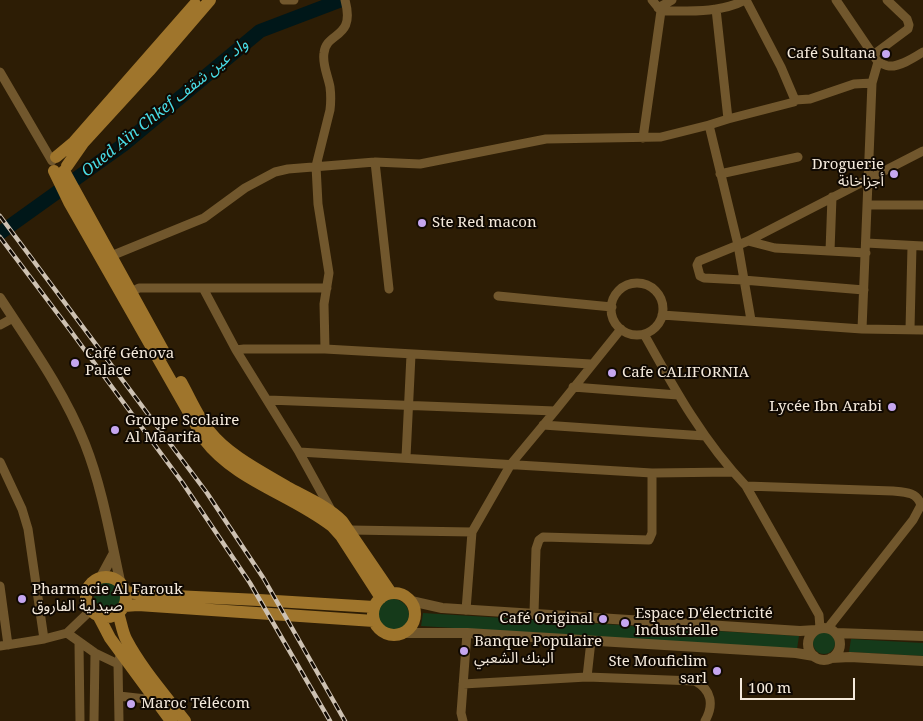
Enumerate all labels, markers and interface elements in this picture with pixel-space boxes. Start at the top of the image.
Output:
water label: Oued Aïn Chkef واد عين شقف [78,35,252,181]
place label: Café Sultana [787,45,876,63]
marker: Café Sultana [880,48,892,60]
place label: Droguerie أجزاخانة [812,156,884,191]
marker: Droguerie أجزاخانة [888,168,900,180]
place label: Ste Red macon [432,214,537,232]
marker: Ste Red macon [416,217,428,229]
place label: Café Génova Palace [85,345,174,380]
marker: Café Génova Palace [69,357,81,369]
place label: Cafe CALIFORNIA [622,364,749,382]
marker: Cafe CALIFORNIA [606,367,618,379]
place label: Lycée Ibn Arabi [769,398,882,416]
marker: Lycée Ibn Arabi [886,401,898,413]
place label: Groupe Scolaire Al Maarifa [125,412,239,447]
marker: Groupe Scolaire Al Maarifa [109,424,121,436]
place label: Pharmacie Al Farouk صيدلية الفاروق [32,581,183,616]
marker: Pharmacie Al Farouk صيدلية الفاروق [16,593,28,605]
place label: Espace D'électricité Industrielle [635,605,773,640]
place label: Café Original [499,610,593,628]
marker: Café Original [597,613,609,625]
marker: Espace D'électricité Industrielle [619,617,631,629]
place label: Banque Populaire البنك الشعبي [474,633,602,668]
marker: Banque Populaire البنك الشعبي [458,645,470,657]
place label: Ste Mouficlim sarl [608,653,707,688]
marker: Ste Mouficlim sarl [711,665,723,677]
scale bar [743,668,858,700]
text: 100 m [748,677,791,697]
place label: Maroc Télécom [141,695,250,713]
marker: Maroc Télécom [125,698,137,710]

